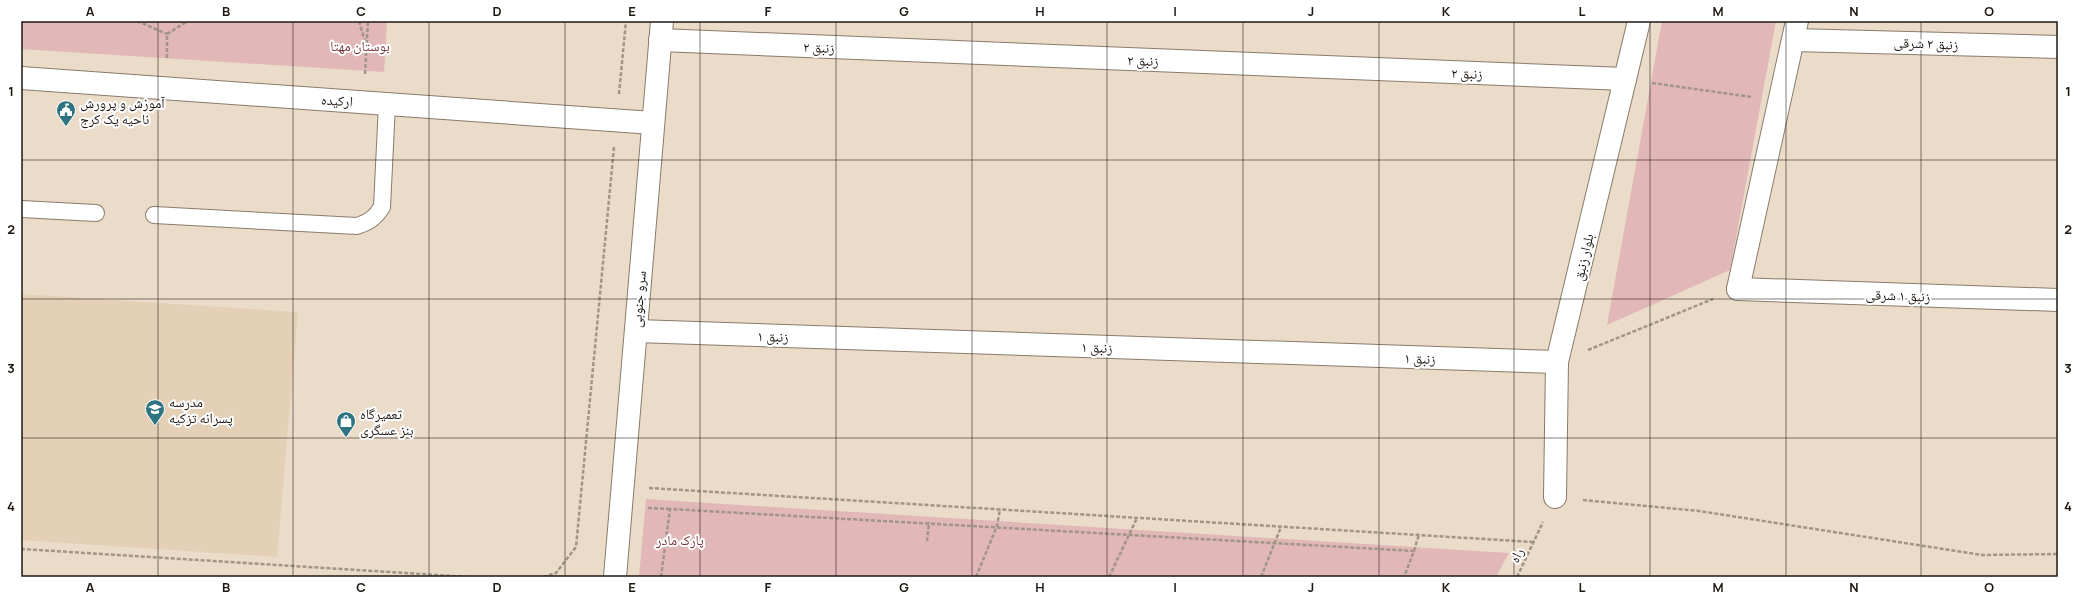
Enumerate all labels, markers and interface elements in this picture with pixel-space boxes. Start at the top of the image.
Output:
text: A [86,2,95,20]
text: B [222,2,230,20]
text: C [356,2,366,20]
text: D [492,2,502,20]
text: E [628,2,636,20]
text: F [765,2,772,20]
text: G [899,2,909,20]
text: H [1035,2,1045,20]
text: I [1173,2,1177,20]
text: J [1308,2,1314,20]
text: K [1442,2,1451,20]
text: L [1579,2,1586,20]
text: M [1712,2,1724,20]
text: N [1849,2,1859,20]
text: O [1984,2,1994,20]
street label: زنبق ۲ شرقی [1893,32,1959,55]
park label: بوستان مهتا [330,36,390,55]
street label: زنبق ۲ [803,37,835,58]
street label: زنبق ۲ [1127,50,1159,71]
street label: زنبق ۲ [1451,63,1483,84]
text: 1 [8,82,14,100]
text: 1 [2065,82,2071,100]
street label: ارکیده [320,89,354,111]
place label: آموزش و پرورش ناحیه یک کرج [80,93,165,129]
public building icon: آموزش و پرورش ناحیه یک کرج [55,99,77,127]
text: 2 [7,220,15,238]
text: 2 [2064,220,2072,238]
street label: بلوار زنبق [1568,231,1599,283]
street label: سرو جنوبی [626,270,650,328]
street label: زنبق ۱ شرقی [1865,284,1931,307]
street label: زنبق ۱ [757,326,789,347]
street label: زنبق ۱ [1081,337,1113,358]
street label: زنبق ۱ [1404,348,1436,369]
text: 3 [7,359,15,377]
text: 3 [2064,359,2072,377]
place label: مدرسه پسرانه تزکیه [169,392,233,427]
school or university icon: مدرسه پسرانه تزکیه [144,398,166,426]
place label: تعمیرگاه بنز عسگری [360,404,414,439]
shop icon: تعمیرگاه بنز عسگری [335,410,357,438]
text: 4 [7,497,15,515]
text: 4 [2064,497,2072,515]
park label: پارک مادر [655,530,704,549]
street label: راه [1504,544,1528,566]
text: A [86,578,95,596]
text: B [222,578,230,596]
text: C [356,578,366,596]
text: D [492,578,502,596]
text: E [628,578,636,596]
text: F [765,578,772,596]
text: G [899,578,909,596]
text: H [1035,578,1045,596]
text: I [1173,578,1177,596]
text: J [1308,578,1314,596]
text: K [1442,578,1451,596]
text: L [1579,578,1586,596]
text: M [1712,578,1724,596]
text: N [1849,578,1859,596]
text: O [1984,578,1994,596]

